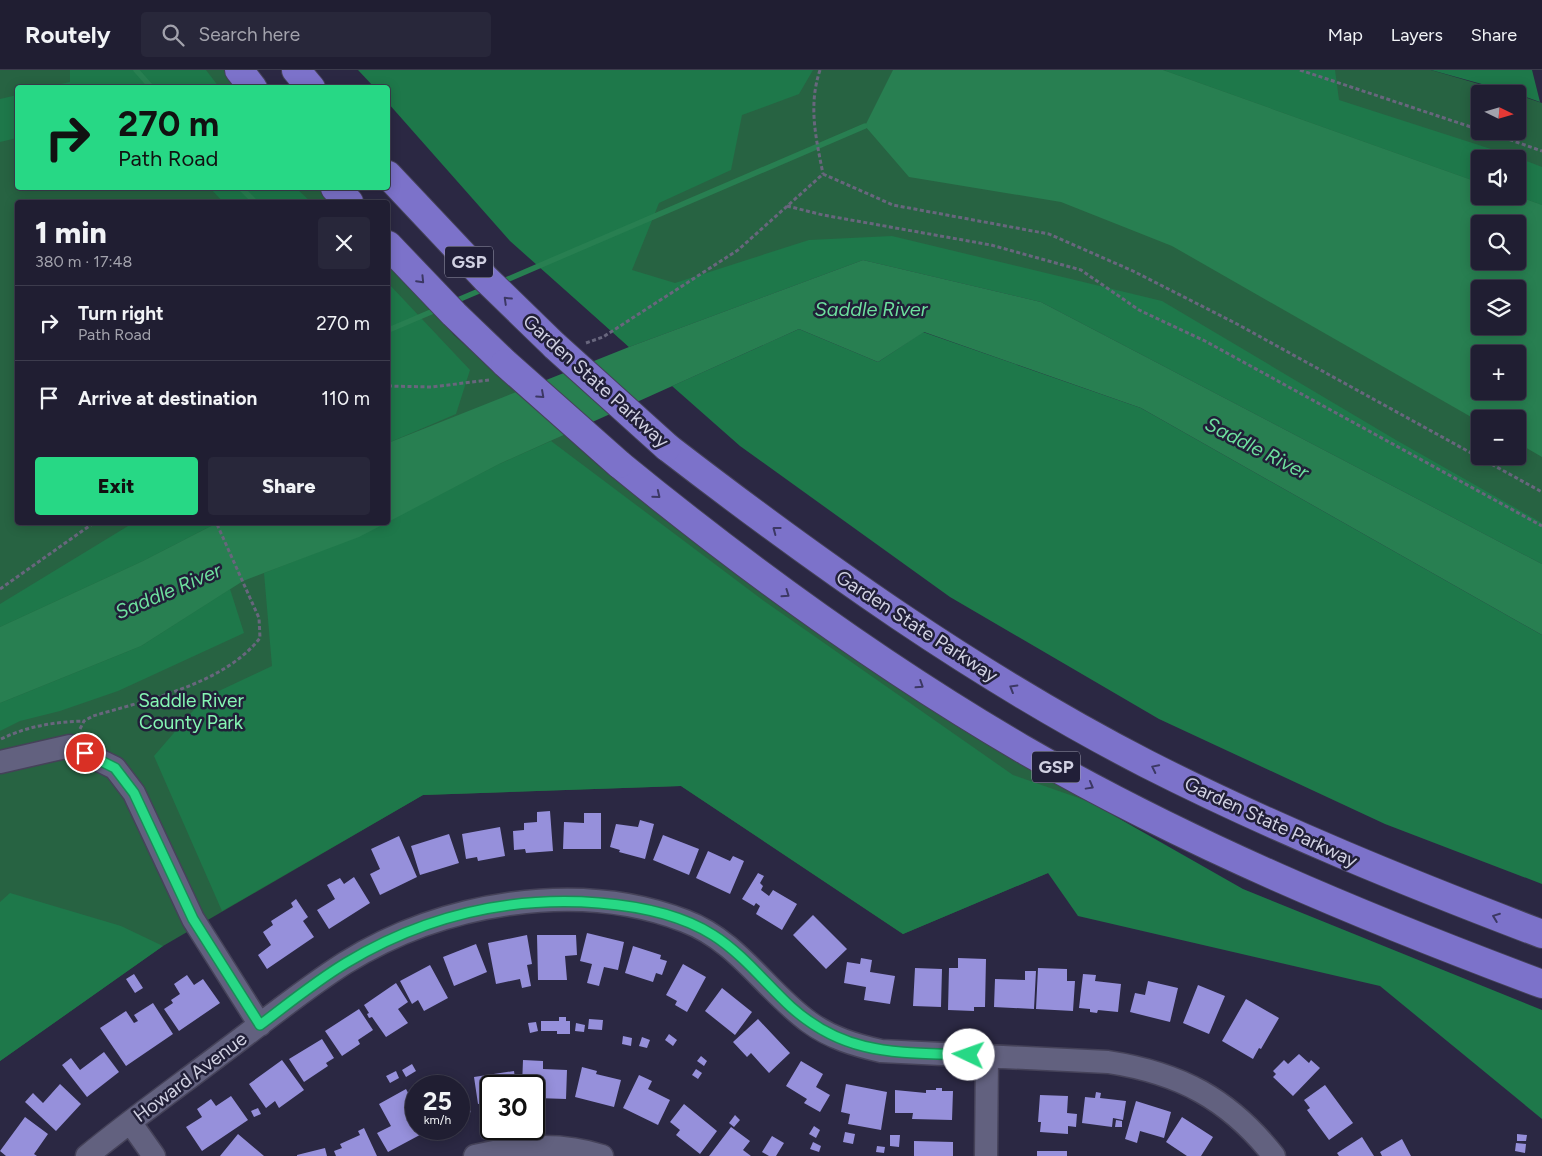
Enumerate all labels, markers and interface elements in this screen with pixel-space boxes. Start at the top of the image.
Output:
search box [141,12,491,57]
text: Routely [25,20,111,49]
icon: search [159,21,187,49]
text: Search here [199,23,300,46]
text: Map [1328,24,1363,46]
text: Layers [1391,24,1443,46]
text: Share [1471,24,1517,46]
north arrow [1471,85,1526,140]
map controls [1471,85,1526,465]
text: 270 m [118,103,219,145]
icon: right [35,105,100,170]
text: Path Road [118,145,218,172]
button: sound [1471,150,1526,205]
text: 1 min [35,214,107,251]
button: search [1471,215,1526,270]
button: close [318,217,370,269]
road number: GSP [445,246,493,278]
text: 380 m · 17:48 [35,252,132,271]
one-way arrow [415,275,424,284]
button: layers [1471,280,1526,335]
one-way arrow [504,297,513,306]
water label: Saddle River [815,297,929,321]
text: Turn right [78,302,164,325]
icon: right [35,309,63,337]
street label: Garden State Parkway [518,309,674,453]
text: 270 m [316,312,370,335]
text: Path Road [78,325,151,344]
button: + [1471,345,1526,400]
icon: arrive [35,384,63,412]
text: Arrive at destination [78,387,257,410]
text: 110 m [321,387,370,410]
one-way arrow [535,389,544,398]
button: − [1471,410,1526,465]
water label: Saddle River [1201,412,1314,485]
button: Exit [35,457,198,515]
button: Share [208,457,370,515]
one-way arrow [651,489,660,497]
one-way arrow [773,527,782,537]
water label: Saddle River [111,557,226,624]
street label: Garden State Parkway [832,565,1002,687]
one-way arrow [780,588,789,597]
one-way arrow [915,679,924,689]
one-way arrow [1010,685,1019,695]
park label: Saddle River County Park [138,689,244,734]
pin [64,732,106,774]
icon: arrive [71,739,99,767]
road number: GSP [1032,752,1080,782]
one-way arrow [1151,764,1160,774]
street label: Garden State Parkway [1181,772,1361,872]
one-way arrow [1085,780,1094,790]
one-way arrow [1493,913,1501,923]
street label: Howard Avenue [129,1027,251,1127]
position arrow [942,1028,994,1080]
speed limit sign: 30 [480,1075,545,1140]
text: 25 [423,1086,452,1116]
text: km/h [424,1113,451,1127]

